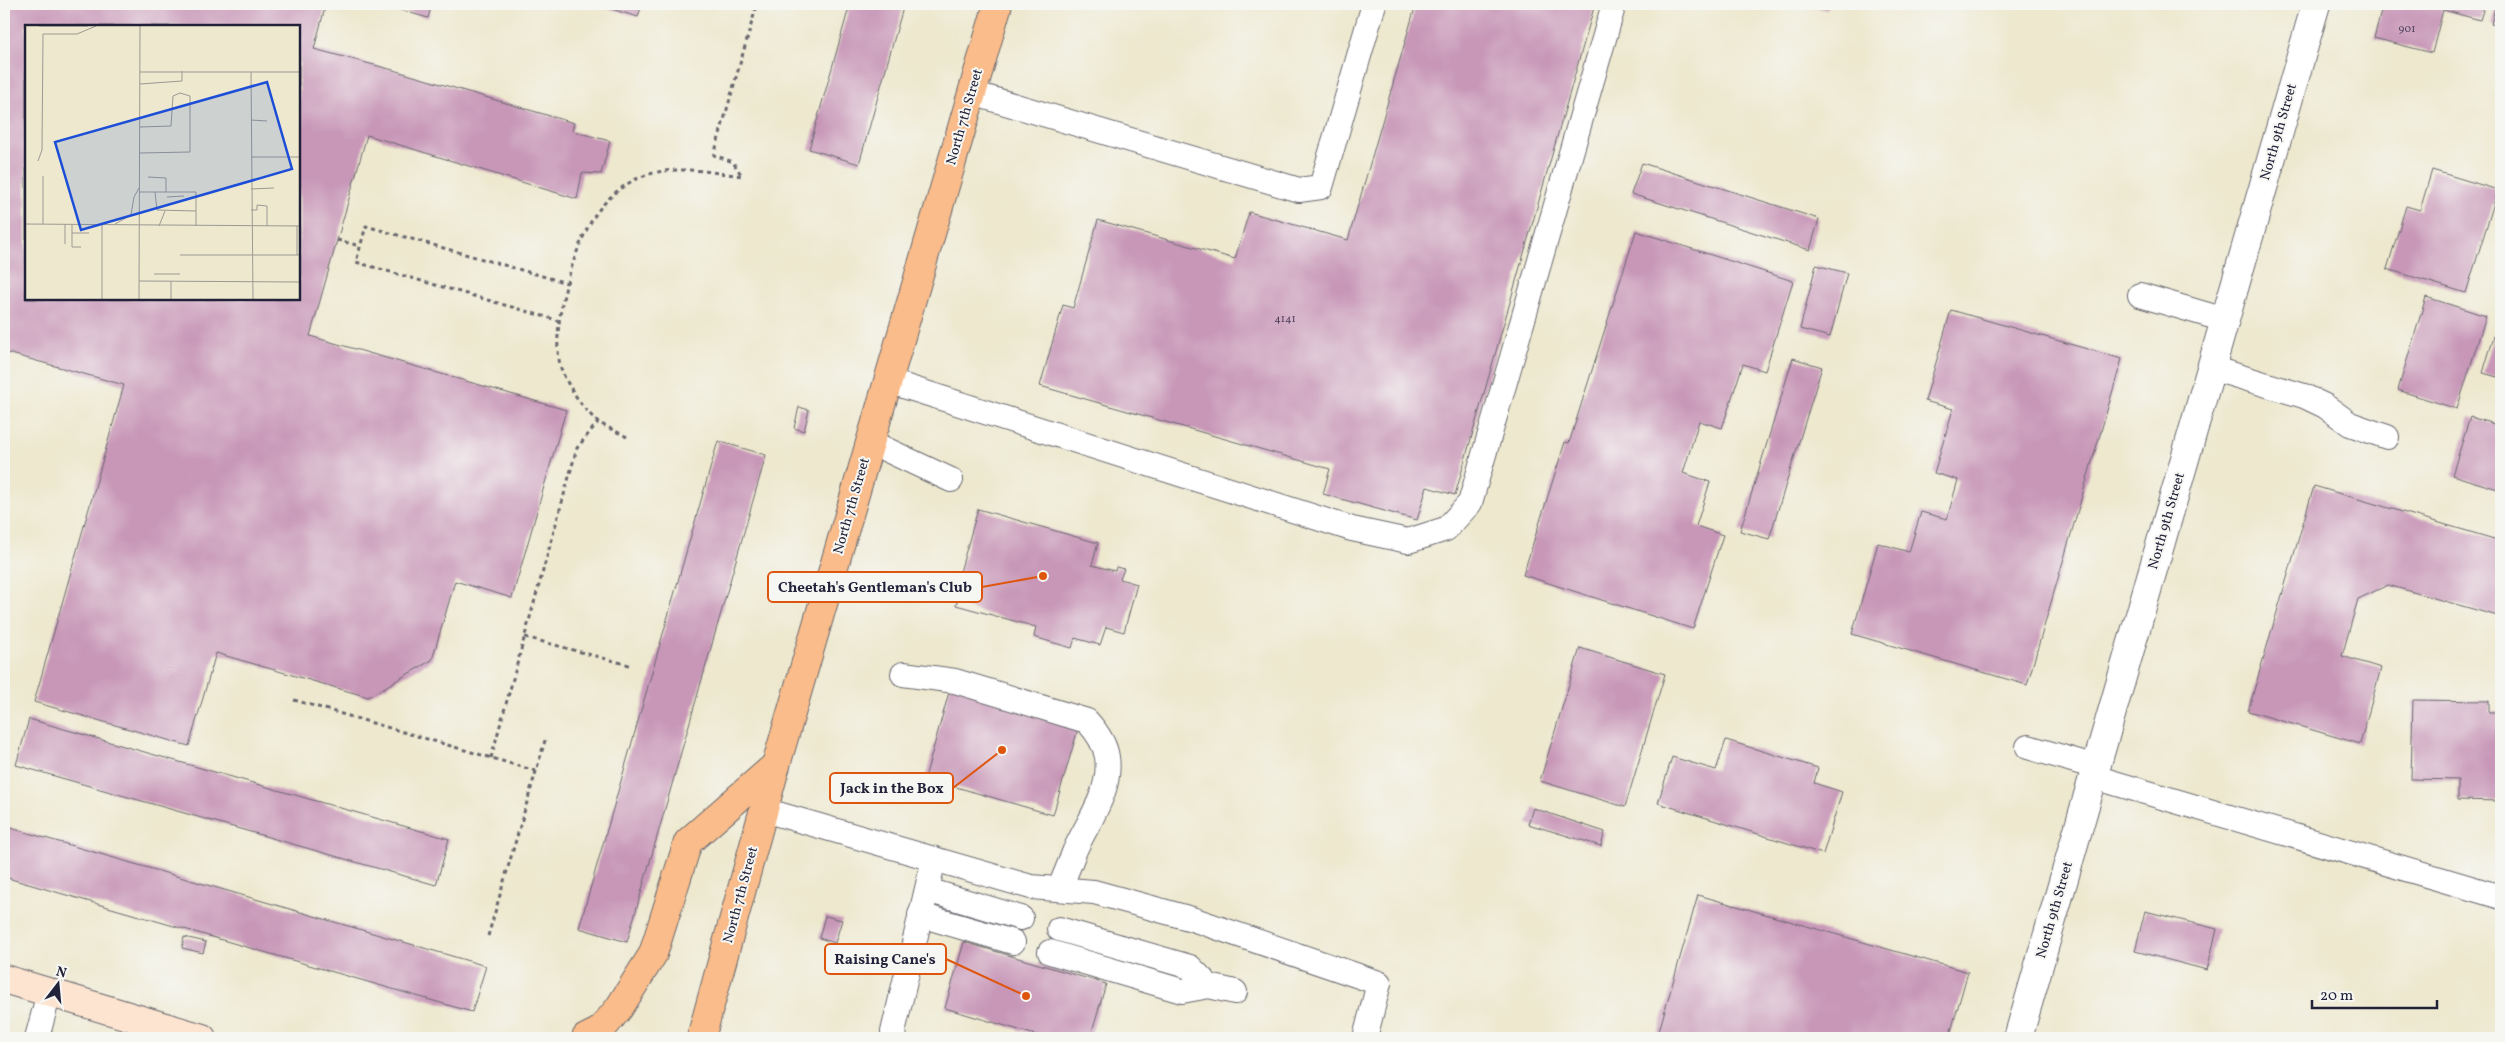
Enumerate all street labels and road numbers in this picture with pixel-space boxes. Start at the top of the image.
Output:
street label: North 7th Street [942,67,988,167]
street label: North 9th Street [2256,81,2302,183]
street label: North 7th Street [829,456,875,556]
street label: North 9th Street [2144,470,2190,572]
street label: North 7th Street [719,845,763,945]
street label: North 9th Street [2032,859,2078,961]

